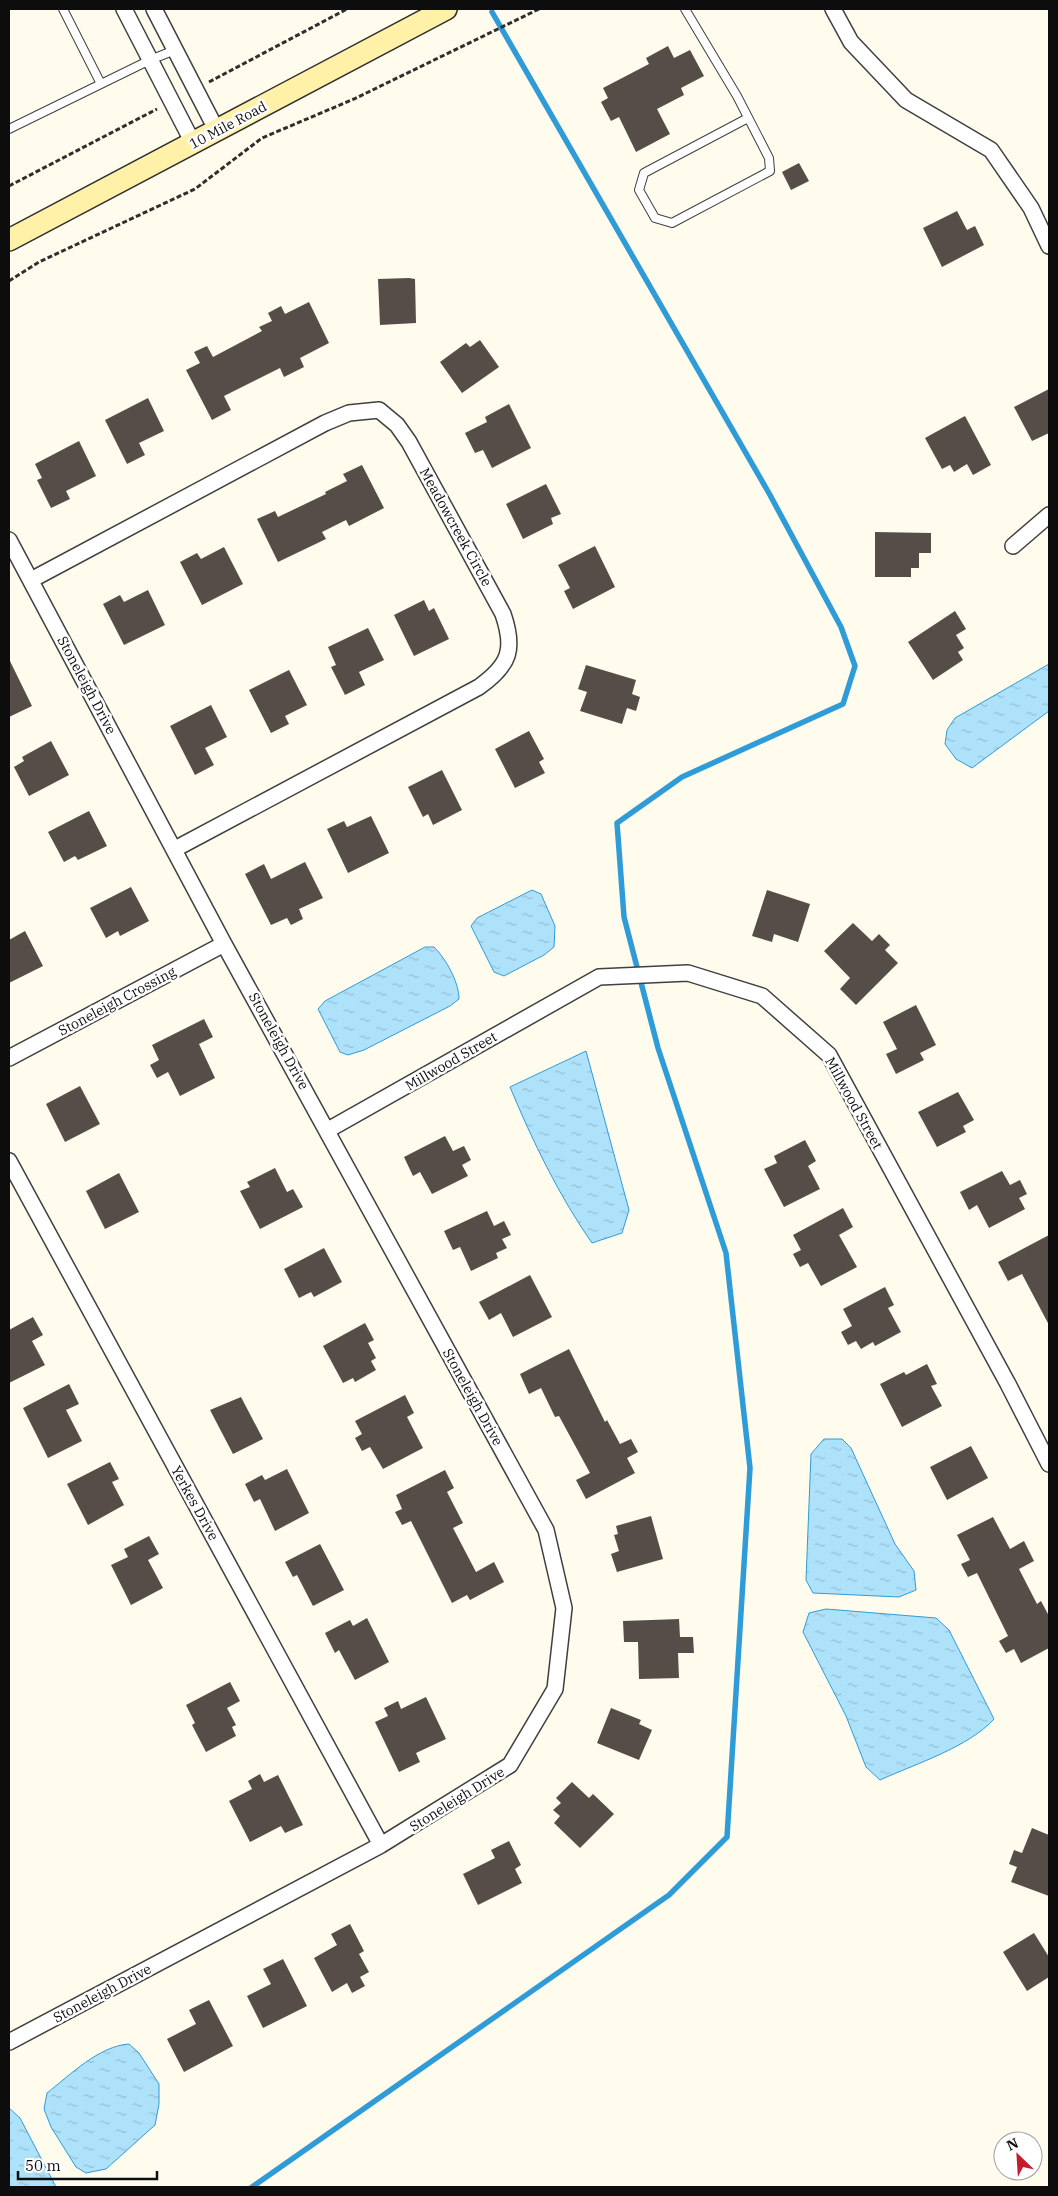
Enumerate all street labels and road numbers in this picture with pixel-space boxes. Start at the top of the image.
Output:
street label: 10 Mile Road [186,97,270,153]
street label: Meadowcreek Circle [416,464,496,590]
street label: Stoneleigh Drive [54,633,120,737]
street label: Stoneleigh Crossing [55,962,179,1040]
street label: Stoneleigh Drive [245,989,313,1093]
street label: Millwood Street [402,1027,500,1095]
street label: Millwood Street [821,1054,887,1152]
street label: Stoneleigh Drive [439,1345,507,1449]
street label: Yerkes Drive [167,1463,223,1543]
street label: Stoneleigh Drive [406,1763,508,1835]
street label: Stoneleigh Drive [50,1960,154,2026]

